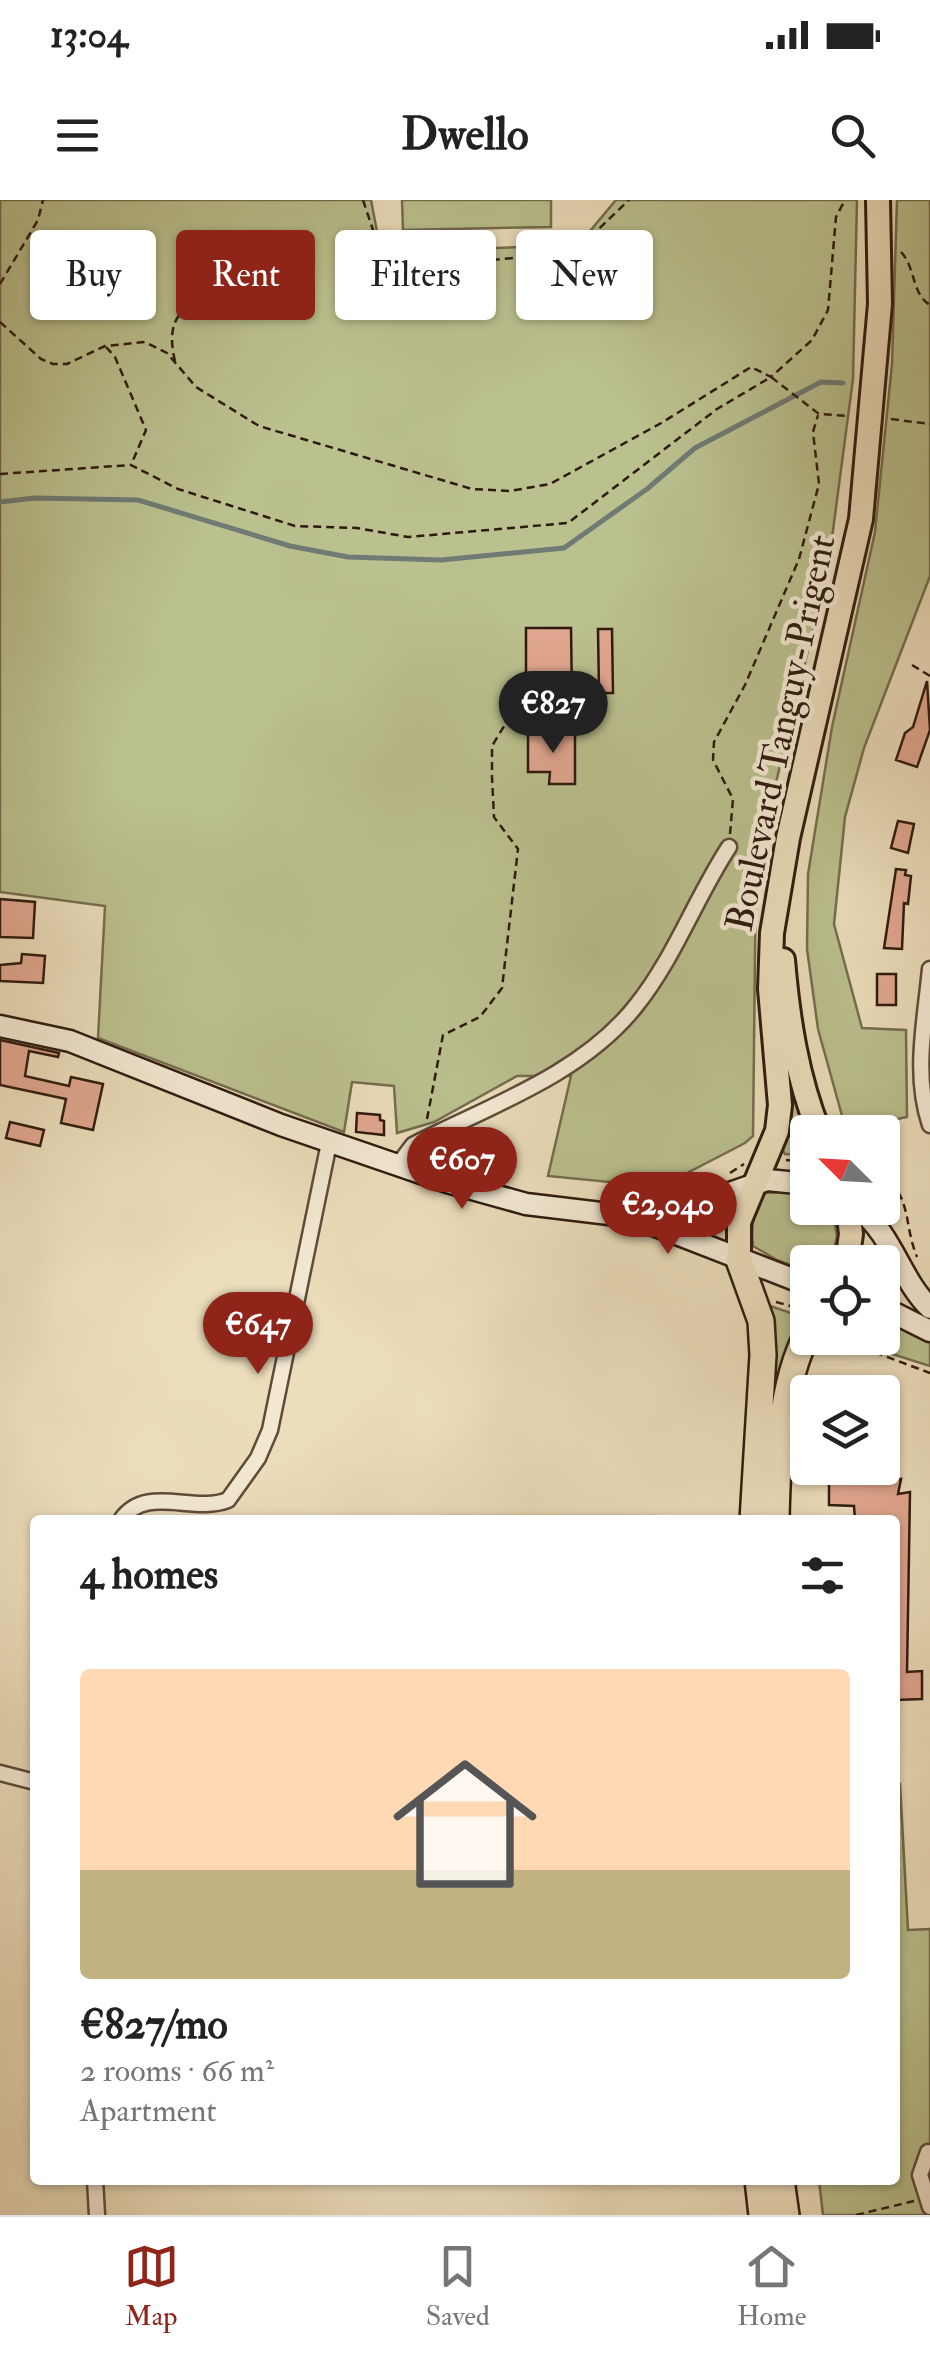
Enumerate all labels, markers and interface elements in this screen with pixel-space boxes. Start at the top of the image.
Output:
text: 13:04 [50,11,127,59]
text: Dwello [401,107,529,163]
icon: menu [50,108,105,163]
icon: search [825,108,880,163]
chip: Buy [30,230,156,320]
chip: Rent [176,230,315,320]
chip: Filters [335,230,496,320]
chip: New [516,230,653,320]
street label: Boulevard Tanguy-Prigent [716,530,846,936]
pin: €827 [494,671,612,756]
text: €827 [521,683,585,723]
north arrow [790,1115,900,1225]
map controls [790,1115,900,1485]
pin: €607 [403,1127,521,1212]
text: €607 [429,1139,495,1179]
pin: €2,040 [587,1172,749,1257]
text: €2,040 [622,1184,714,1224]
button: locate [790,1245,900,1355]
pin: €647 [199,1292,317,1377]
text: €647 [225,1304,291,1344]
button: layers [790,1375,900,1485]
icon: filters [795,1548,850,1603]
text: 4 homes [80,1549,218,1601]
icon: home [375,1734,555,1914]
text: €827/mo [80,1999,228,2051]
text: 2 rooms · 66 m² [80,2051,274,2091]
text: Apartment [80,2091,217,2131]
tab: Map [124,2239,179,2334]
tab: Saved [426,2239,490,2334]
tab: Home [737,2239,806,2334]

